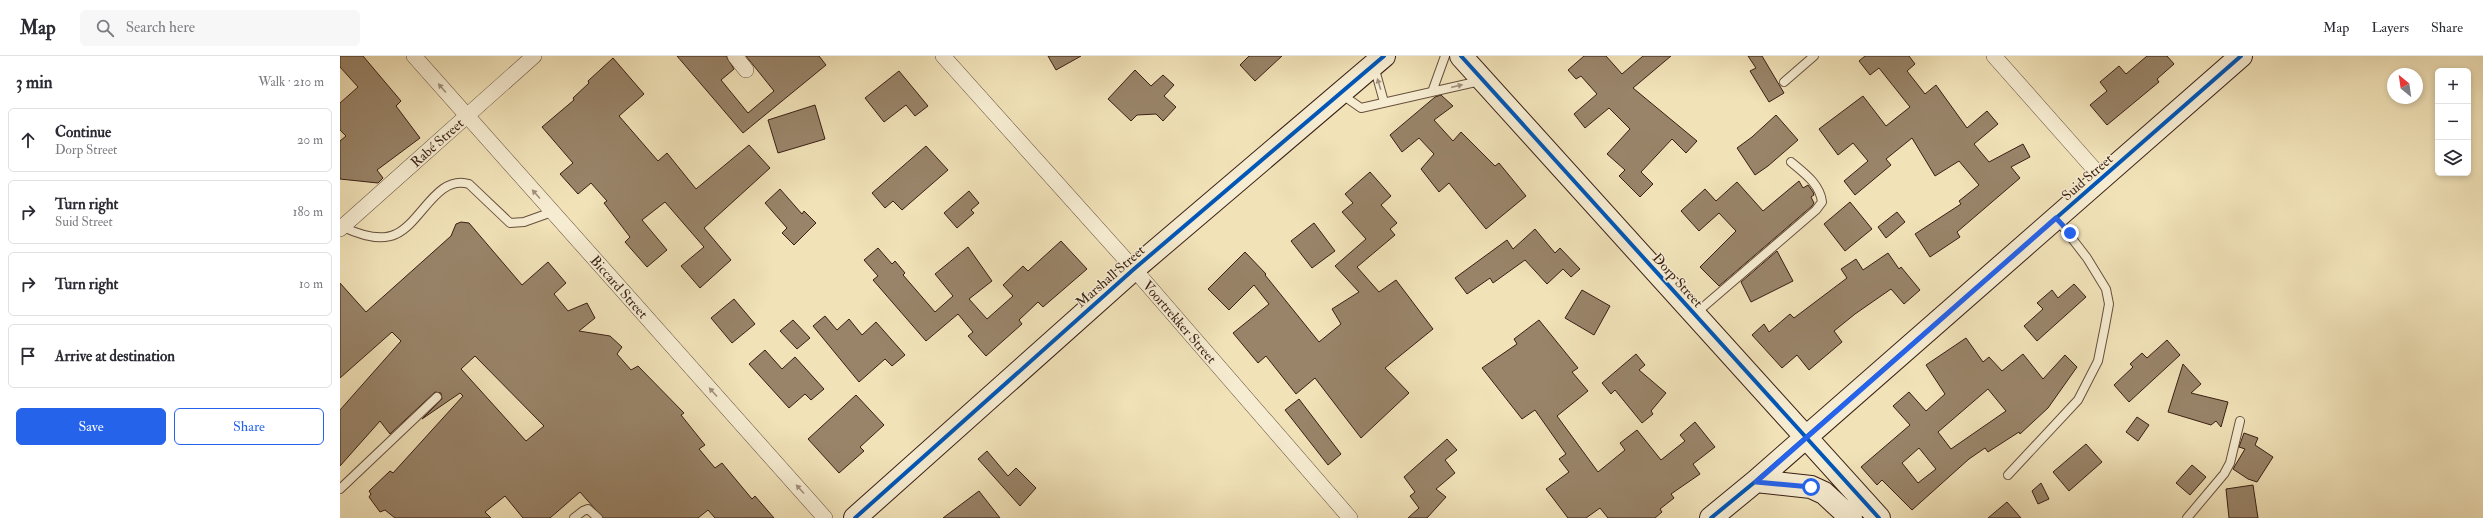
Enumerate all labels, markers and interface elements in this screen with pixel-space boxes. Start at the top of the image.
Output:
search box [80,10,360,46]
text: Map [20,16,56,40]
icon: search [94,17,116,39]
text: Search here [126,18,195,37]
text: Map [2323,19,2349,36]
text: Layers [2371,19,2409,36]
text: Share [2431,19,2463,36]
north arrow [2387,68,2423,104]
map controls [2435,68,2471,176]
button: + [2435,68,2471,104]
text: 3 min [16,72,53,93]
text: Walk · 210 m [258,74,324,90]
one-way arrow [1376,77,1382,89]
one-way arrow [1451,82,1464,88]
one-way arrow [437,83,447,93]
button: − [2435,104,2471,140]
street label: Rabé Street [407,114,468,171]
text: Continue [55,123,111,142]
icon: ahead [17,129,39,151]
text: 20 m [297,132,323,148]
button: layers [2435,140,2471,176]
text: Dorp Street [55,142,117,158]
street label: Suid Street [2058,150,2117,204]
one-way arrow [532,189,541,200]
text: Turn right [55,195,118,214]
icon: right [17,201,39,223]
text: 180 m [293,204,323,220]
text: Suid Street [55,214,113,230]
route end [2061,224,2079,242]
street label: Marshall Street [1072,241,1149,311]
street label: Dorp Street [1648,250,1707,312]
street label: Biccard Street [587,252,652,323]
icon: right [17,273,39,295]
text: Turn right [55,275,118,294]
text: 10 m [299,276,323,292]
street label: Voortrekker Street [1139,277,1220,367]
icon: arrive [17,345,39,367]
text: Arrive at destination [55,347,175,366]
one-way arrow [708,387,718,397]
button: Save [16,408,166,445]
button: Share [174,408,324,445]
route start [1802,478,1820,496]
one-way arrow [795,484,804,494]

